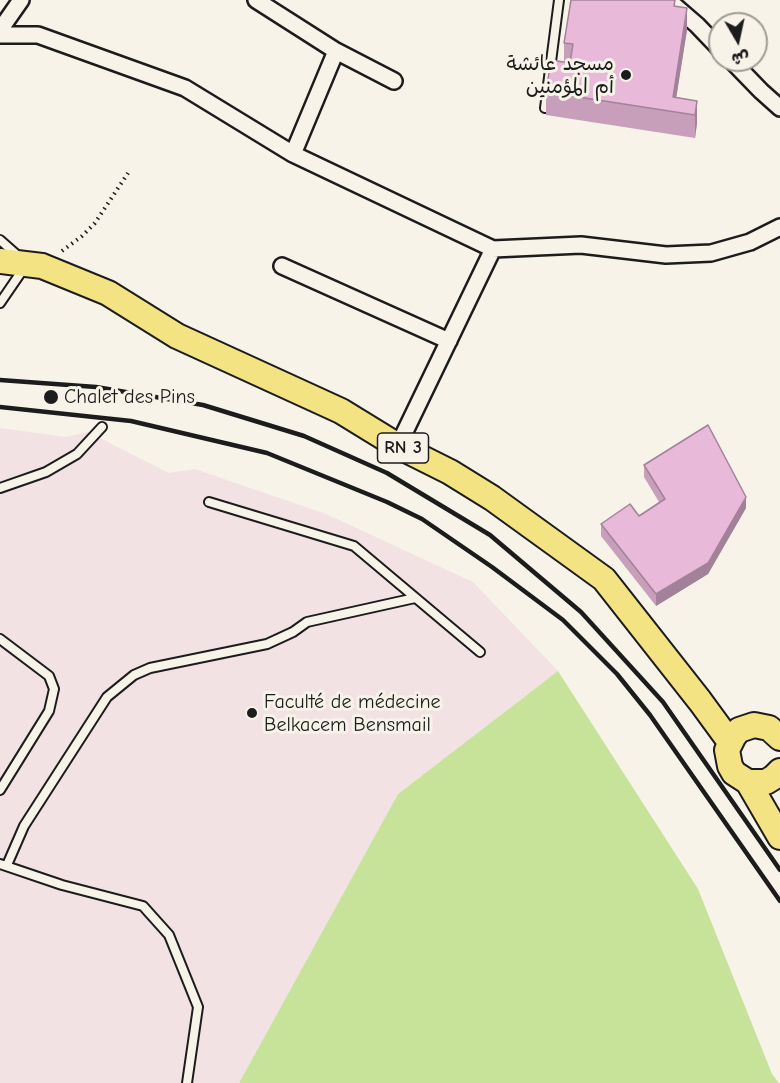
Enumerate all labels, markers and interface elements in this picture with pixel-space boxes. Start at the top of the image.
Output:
north arrow [708,12,768,72]
text: ش [730,48,751,68]
place label: مسجد عائشة أم المؤمنين [507,52,614,99]
marker: مسجد عائشة أم المؤمنين [619,68,633,82]
place label: Chalet des Pins [64,385,195,409]
marker: Chalet des Pins [42,388,60,406]
road number: RN 3 [378,433,428,463]
place label: Faculté de médecine Belkacem Bensmail [264,690,441,737]
marker: Faculté de médecine Belkacem Bensmail [245,706,259,720]

